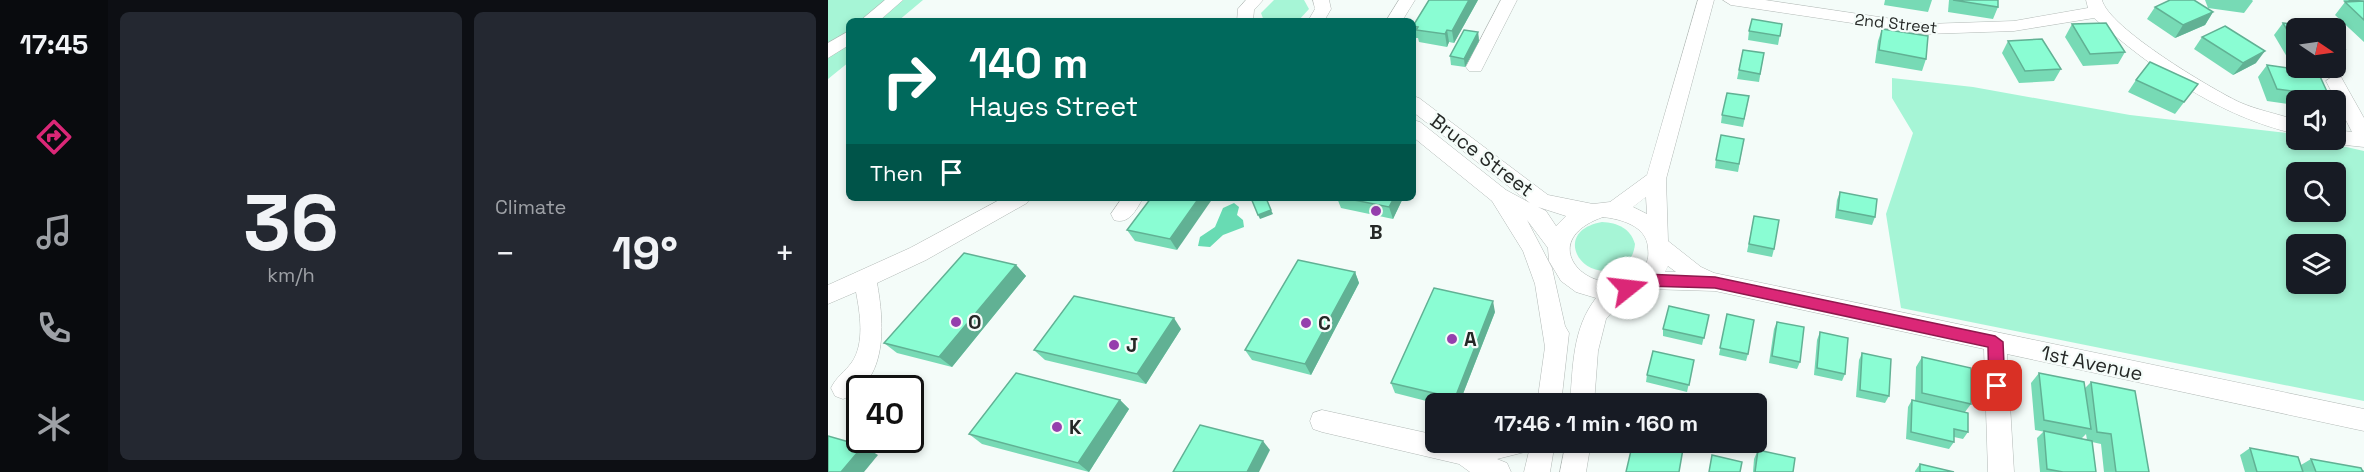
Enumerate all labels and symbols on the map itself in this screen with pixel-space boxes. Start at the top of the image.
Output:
street label: 2nd Street [1854,9,1938,38]
north arrow [2286,18,2346,78]
street label: Bruce Street [1425,108,1539,202]
marker: B [1369,204,1383,218]
place label: B [1369,219,1383,245]
position arrow [1596,256,1660,320]
place label: O [968,309,982,335]
place label: C [1318,310,1331,336]
marker: O [949,315,963,329]
marker: C [1299,316,1313,330]
place label: A [1464,326,1477,352]
place label: J [1126,332,1138,358]
marker: A [1445,332,1459,346]
marker: J [1107,338,1121,352]
street label: 1st Avenue [2039,340,2145,386]
pin [1971,360,2022,411]
speed limit sign: 40 [846,375,924,453]
place label: K [1069,414,1082,440]
marker: K [1050,420,1064,434]

